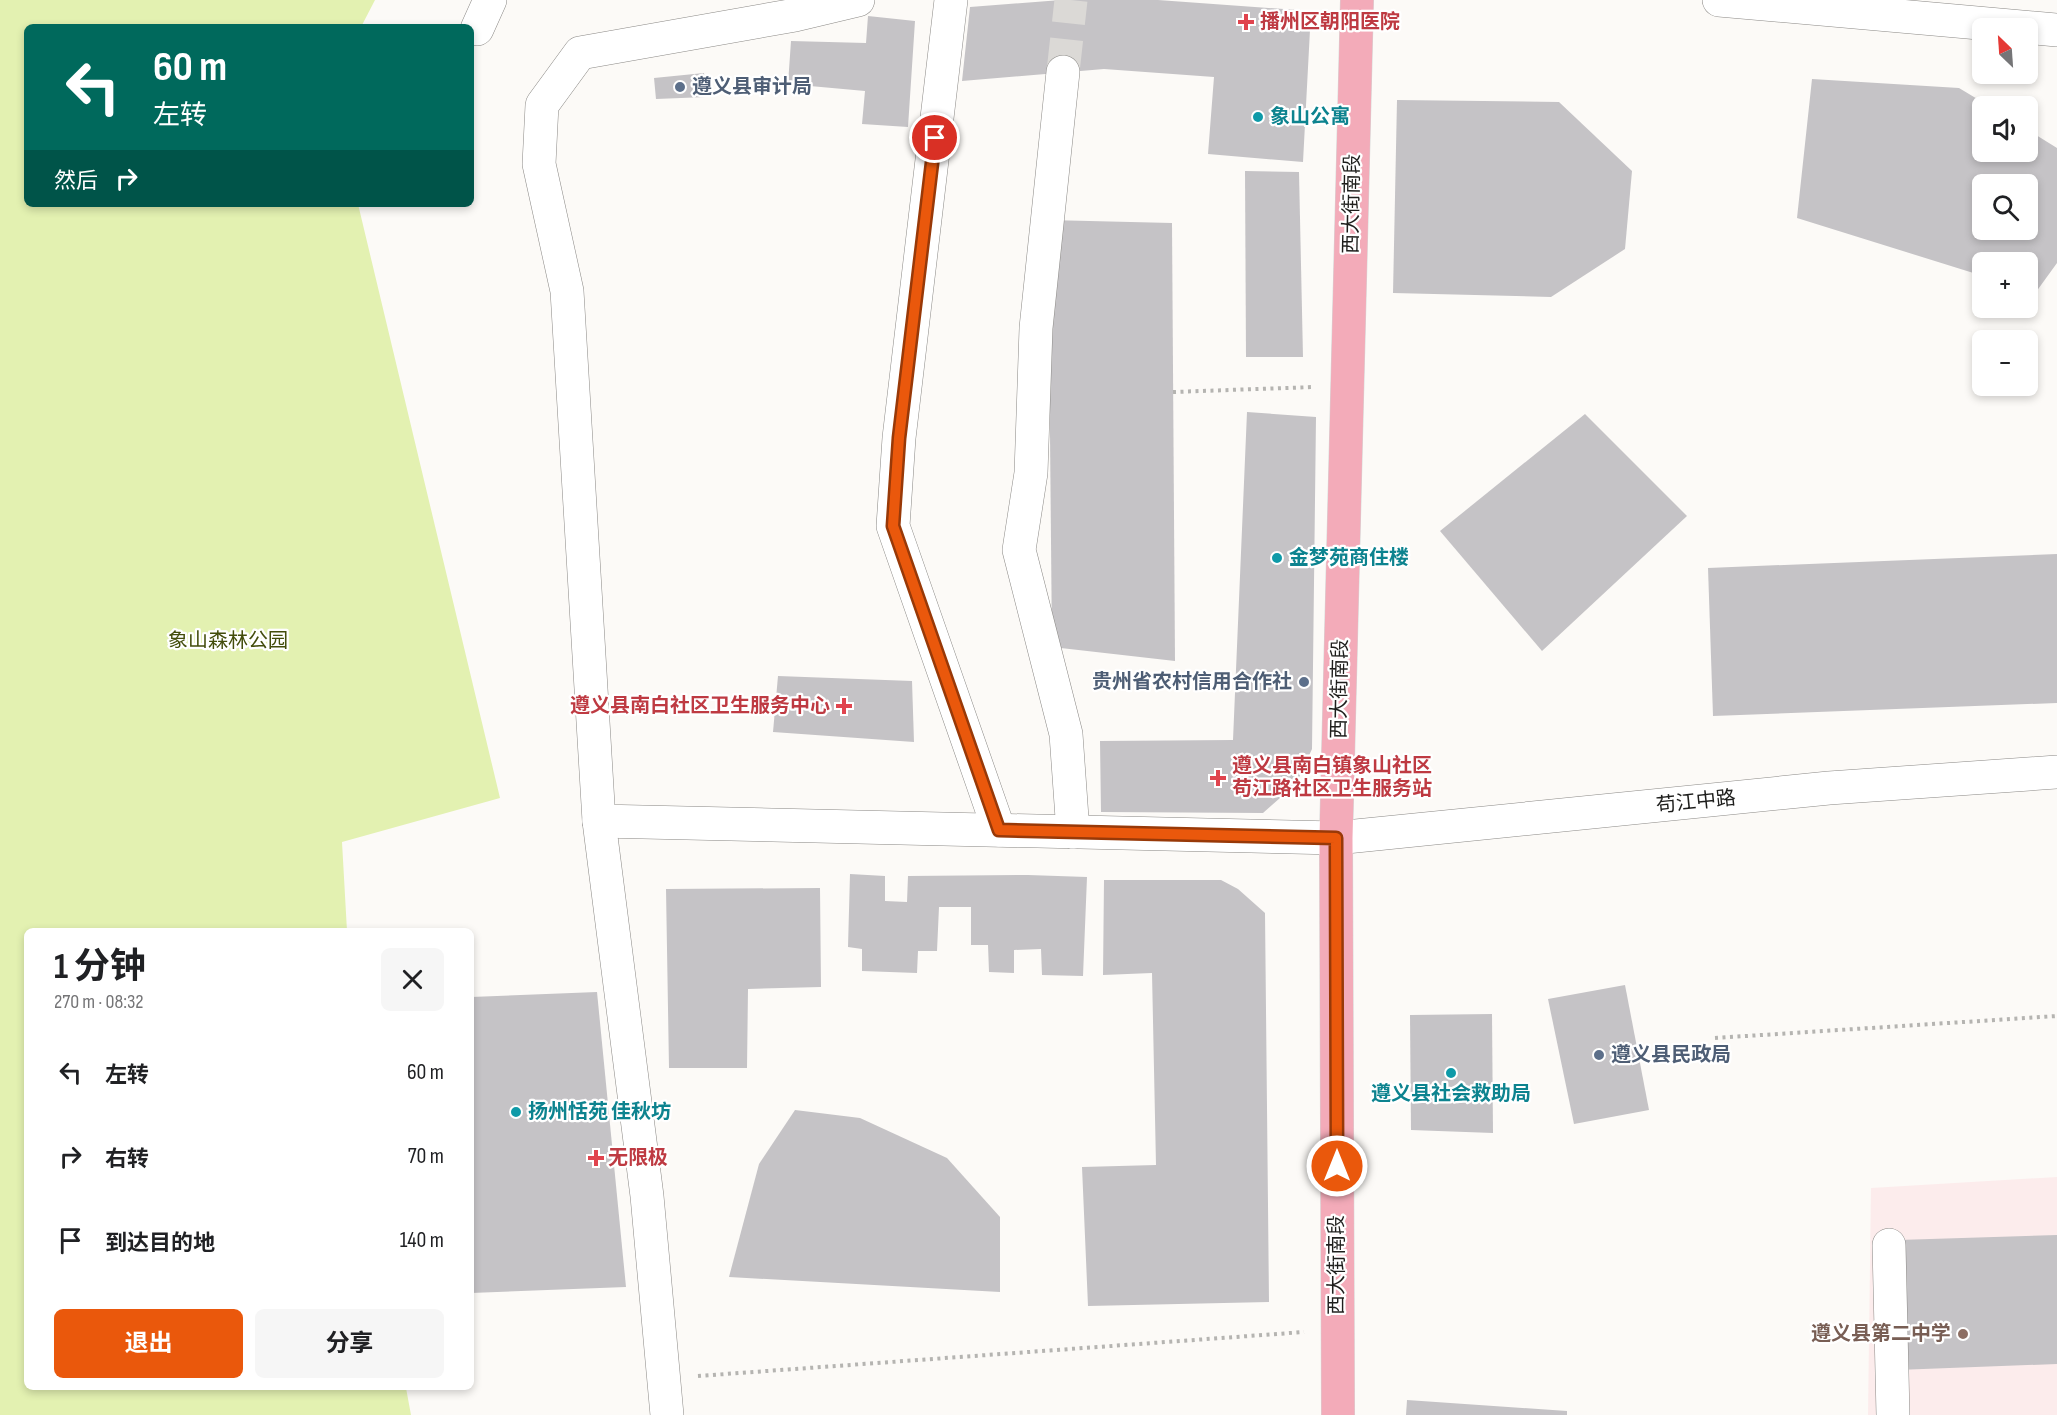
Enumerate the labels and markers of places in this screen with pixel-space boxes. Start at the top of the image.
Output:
place label: 播州区朝阳医院 [1260,10,1400,34]
marker: 播州区朝阳医院 [1237,13,1255,31]
place label: 遵义县审计局 [692,75,812,99]
marker: 遵义县审计局 [673,80,687,94]
place label: 象山公寓 [1270,105,1350,129]
marker: 象山公寓 [1251,110,1265,124]
pin [909,112,960,163]
place label: 金梦苑商住楼 [1289,546,1409,570]
marker: 金梦苑商住楼 [1270,551,1284,565]
place label: 贵州省农村信用合作社 [1092,670,1292,694]
marker: 贵州省农村信用合作社 [1297,675,1311,689]
place label: 遵义县南白社区卫生服务中心 [570,694,830,718]
marker: 遵义县南白社区卫生服务中心 [835,697,853,715]
place label: 遵义县南白镇象山社区 苟江路社区卫生服务站 [1232,754,1432,801]
marker: 遵义县南白镇象山社区 苟江路社区卫生服务站 [1209,769,1227,787]
place label: 遵义县民政局 [1611,1043,1731,1067]
marker: 遵义县民政局 [1592,1048,1606,1062]
marker: 遵义县社会救助局 [1444,1066,1458,1080]
place label: 遵义县社会救助局 [1371,1082,1531,1106]
place label: 扬州恬苑 佳秋坊 [528,1100,671,1124]
marker: 扬州恬苑 佳秋坊 [509,1105,523,1119]
place label: 无限极 [608,1146,668,1170]
marker: 无限极 [589,1151,603,1165]
place label: 遵义县第二中学 [1811,1322,1951,1346]
marker: 遵义县第二中学 [1956,1327,1970,1341]

